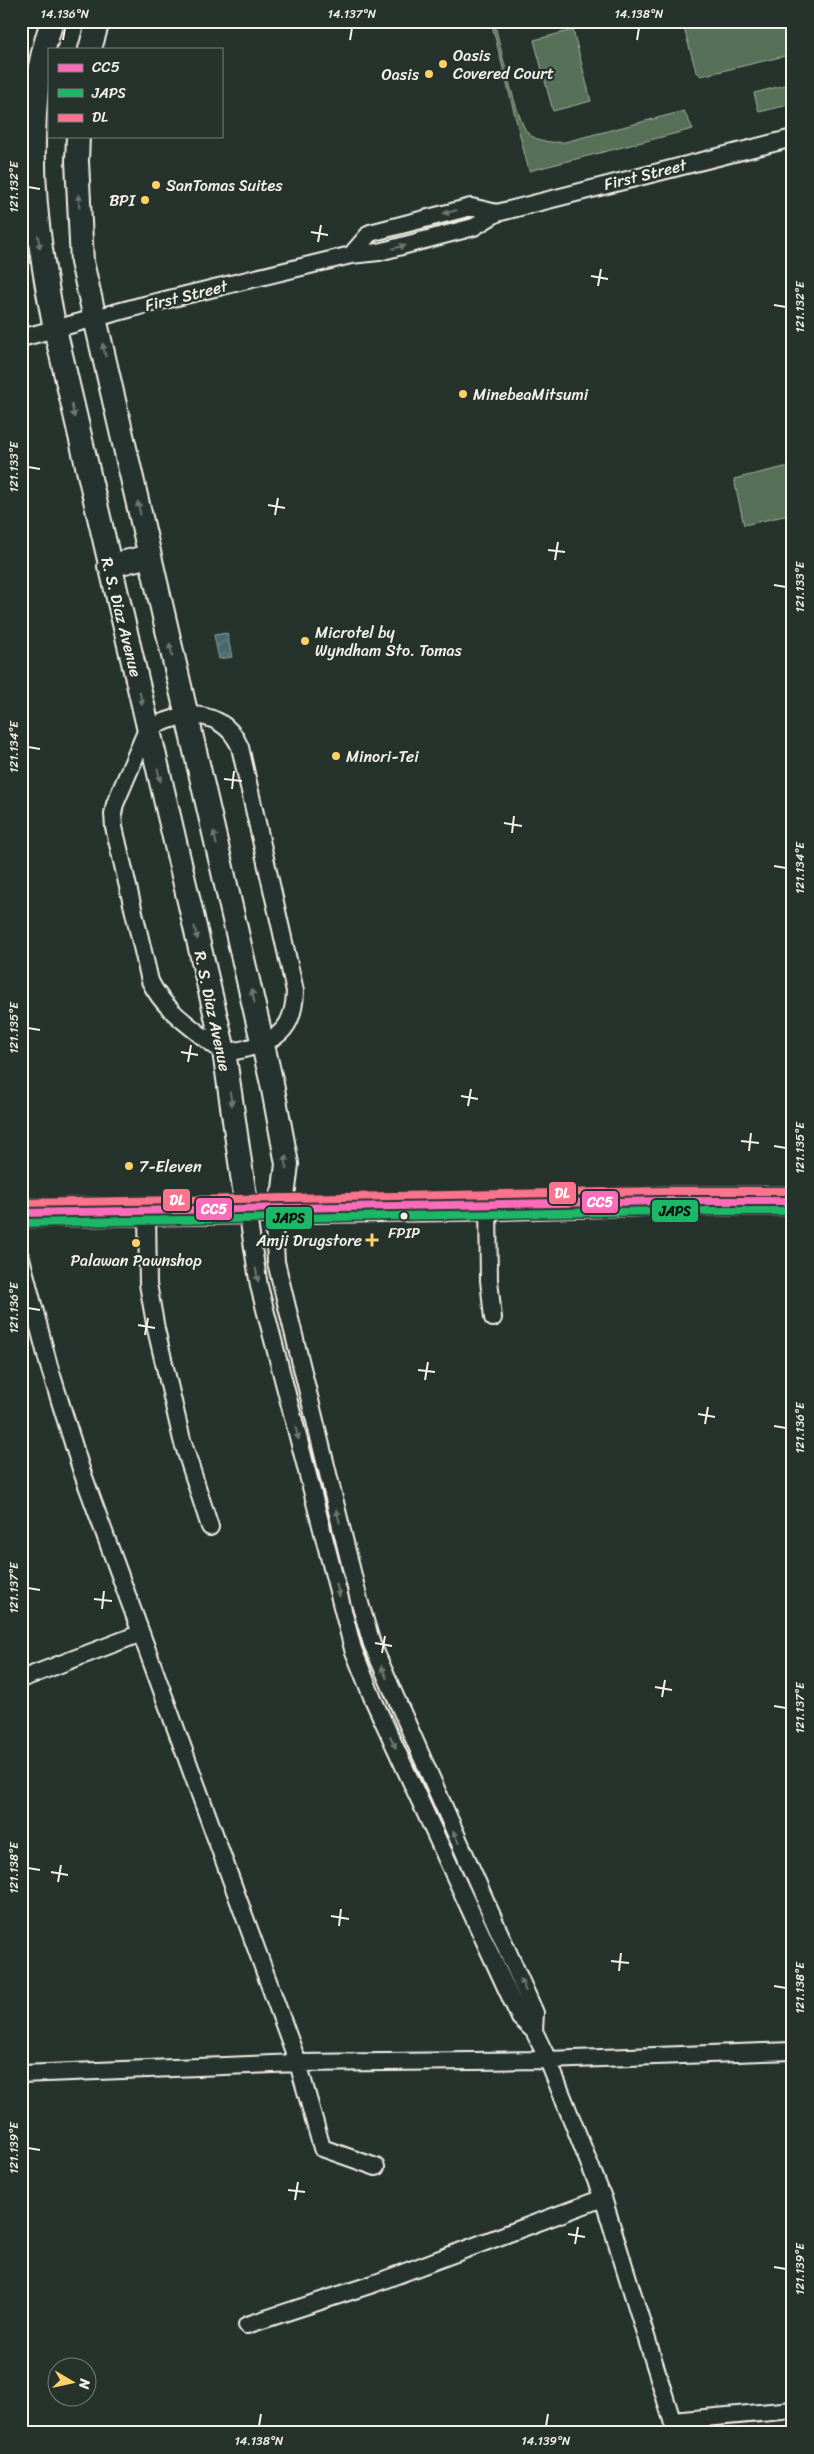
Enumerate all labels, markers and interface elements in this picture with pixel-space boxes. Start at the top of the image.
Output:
text: 14.136°N [41,3,90,25]
text: 14.137°N [328,3,377,25]
text: 14.138°N [615,3,664,25]
place label: Oasis Covered Court [453,41,554,88]
legend [48,48,222,138]
text: CC5 [92,54,120,80]
marker: Oasis Covered Court [437,58,449,70]
place label: Oasis [381,60,420,89]
marker: Oasis [423,68,435,80]
text: JAPS [91,80,126,106]
text: DL [92,104,108,130]
street label: First Street [601,150,690,199]
text: 121.132°E [3,160,25,213]
place label: SanTomas Suites [166,171,283,200]
marker: SanTomas Suites [150,179,162,191]
place label: BPI [109,186,137,215]
one-way arrow [75,193,83,209]
marker: BPI [139,194,151,206]
one-way arrow [443,208,458,216]
one-way arrow [35,234,43,250]
one-way arrow [391,243,406,251]
street label: First Street [142,271,231,320]
text: 121.132°E [789,280,811,333]
one-way arrow [100,342,108,357]
place label: MinebeaMitsumi [473,380,589,409]
marker: MinebeaMitsumi [457,388,469,400]
one-way arrow [70,403,78,419]
text: 121.133°E [3,440,25,492]
one-way arrow [135,501,143,516]
street label: R. S. Diaz Avenue [93,554,150,680]
text: 121.133°E [789,560,811,612]
place label: Microtel by Wyndham Sto. Tomas [315,618,462,665]
marker: Microtel by Wyndham Sto. Tomas [299,635,311,647]
one-way arrow [167,643,175,658]
one-way arrow [137,691,145,706]
text: 121.134°E [3,720,25,773]
place label: Minori-Tei [346,742,419,771]
marker: Minori-Tei [330,750,342,762]
one-way arrow [155,767,163,782]
one-way arrow [211,831,219,846]
text: 121.134°E [789,841,811,894]
one-way arrow [192,925,200,940]
street label: R. S. Diaz Avenue [186,948,239,1074]
one-way arrow [249,989,257,1004]
text: 121.135°E [3,1001,25,1054]
one-way arrow [228,1092,236,1108]
text: 121.135°E [789,1121,811,1174]
place label: 7-Eleven [139,1152,202,1181]
one-way arrow [282,1154,290,1170]
marker: 7-Eleven [123,1160,135,1172]
line badge: DL [548,1181,577,1205]
text: DL [555,1181,570,1206]
line badge: DL [162,1188,191,1212]
text: DL [170,1188,185,1213]
line badge: CC5 [581,1190,619,1214]
text: CC5 [586,1190,613,1215]
line badge: CC5 [195,1197,233,1221]
text: CC5 [200,1197,227,1222]
line badge: JAPS [651,1199,699,1223]
text: JAPS [658,1199,691,1224]
line badge: JAPS [265,1206,313,1230]
text: JAPS [272,1206,305,1231]
marker: FPIP [399,1211,409,1221]
place label: FPIP [388,1220,420,1246]
place label: Amji Drugstore [255,1226,362,1255]
marker: Amji Drugstore [366,1234,378,1246]
marker: Palawan Pawnshop [130,1237,142,1249]
place label: Palawan Pawnshop [70,1246,202,1275]
one-way arrow [254,1268,262,1284]
text: 121.136°E [3,1281,25,1334]
text: 121.136°E [789,1401,811,1454]
one-way arrow [293,1425,301,1440]
one-way arrow [334,1509,342,1524]
text: 121.137°E [3,1561,25,1614]
one-way arrow [334,1583,342,1598]
one-way arrow [379,1665,387,1679]
text: 121.137°E [789,1681,811,1734]
one-way arrow [390,1735,398,1749]
one-way arrow [452,1830,460,1844]
text: 121.138°E [3,1841,25,1894]
text: 121.138°E [789,1961,811,2014]
one-way arrow [518,1978,526,1992]
text: 121.139°E [3,2121,25,2174]
text: 121.139°E [789,2242,811,2295]
north arrow [48,2356,98,2406]
text: N [71,2376,98,2391]
text: 14.138°N [235,2430,284,2452]
text: 14.139°N [522,2430,571,2452]

